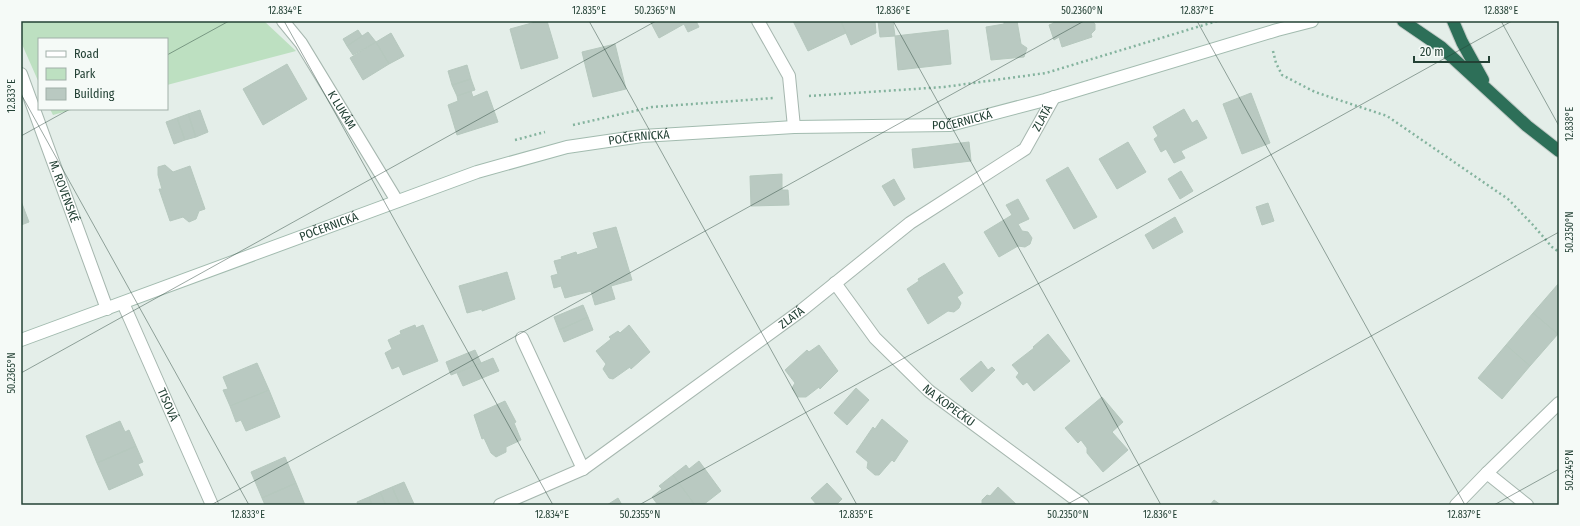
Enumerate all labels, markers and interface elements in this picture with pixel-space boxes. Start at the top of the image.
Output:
text: 12.834°E [268,5,302,17]
text: 12.835°E [572,5,606,17]
text: 50.2365°N [635,5,675,17]
text: 12.836°E [876,5,910,17]
text: 50.2360°N [1061,5,1103,17]
text: 12.837°E [1180,5,1214,17]
text: 12.838°E [1484,5,1518,17]
legend [38,38,168,110]
scale bar [1414,38,1489,64]
text: 20 m [1420,45,1444,59]
text: Road [74,47,99,61]
text: Park [74,67,96,81]
text: 12.833°E [6,79,18,113]
text: Building [74,87,115,101]
street label: K LUKÁM [325,88,359,132]
street label: ZLATÁ [1029,101,1056,134]
street label: POČERNICKÁ [932,106,994,132]
text: 12.838°E [1564,107,1576,141]
street label: POČERNICKÁ [607,126,671,148]
street label: M. ROVENSKÉ [46,159,83,225]
street label: POČERNICKÁ [298,208,361,244]
text: 50.2350°N [1564,211,1576,253]
street label: ZLATÁ [776,303,807,332]
text: 50.2365°N [6,353,18,393]
street label: NA KOPEČKU [920,382,977,429]
street label: TISOVÁ [154,386,182,424]
text: 50.2345°N [1564,450,1576,490]
text: 12.833°E [231,509,265,521]
text: 12.834°E [535,509,569,521]
text: 50.2355°N [620,509,660,521]
text: 12.835°E [839,509,873,521]
text: 50.2350°N [1047,509,1089,521]
text: 12.836°E [1143,509,1177,521]
text: 12.837°E [1447,509,1481,521]

